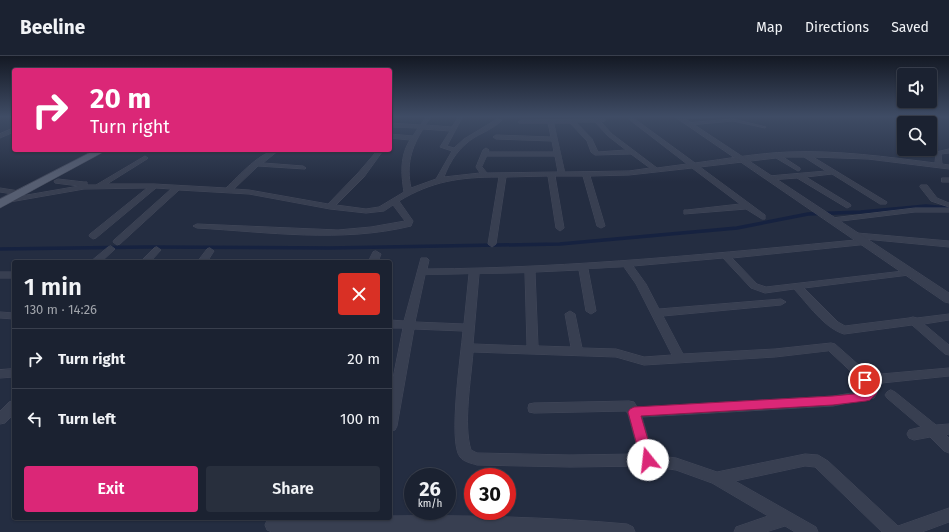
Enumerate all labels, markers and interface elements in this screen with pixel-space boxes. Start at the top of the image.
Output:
text: Beeline [20,16,85,39]
text: Map [756,19,783,36]
text: Directions [805,19,869,36]
text: Saved [891,19,929,36]
map controls [897,68,937,156]
button: sound [897,68,937,108]
text: 20 m [90,82,151,115]
icon: right [24,84,76,136]
text: Turn right [90,116,170,138]
button: search [897,116,937,156]
text: 1 min [24,273,82,301]
button: close [338,273,380,315]
text: 130 m · 14:26 [24,302,97,317]
icon: right [24,348,46,370]
text: Turn right [58,350,125,368]
text: 20 m [347,350,380,368]
pin [848,363,882,397]
icon: arrive [854,369,876,391]
icon: left [24,408,46,430]
text: Turn left [58,410,116,428]
text: 100 m [340,410,380,428]
position arrow [627,439,669,481]
button: Exit [24,466,198,512]
button: Share [206,466,380,512]
speed limit sign: 30 [464,468,516,520]
text: 26 [419,477,441,501]
text: km/h [418,498,442,510]

